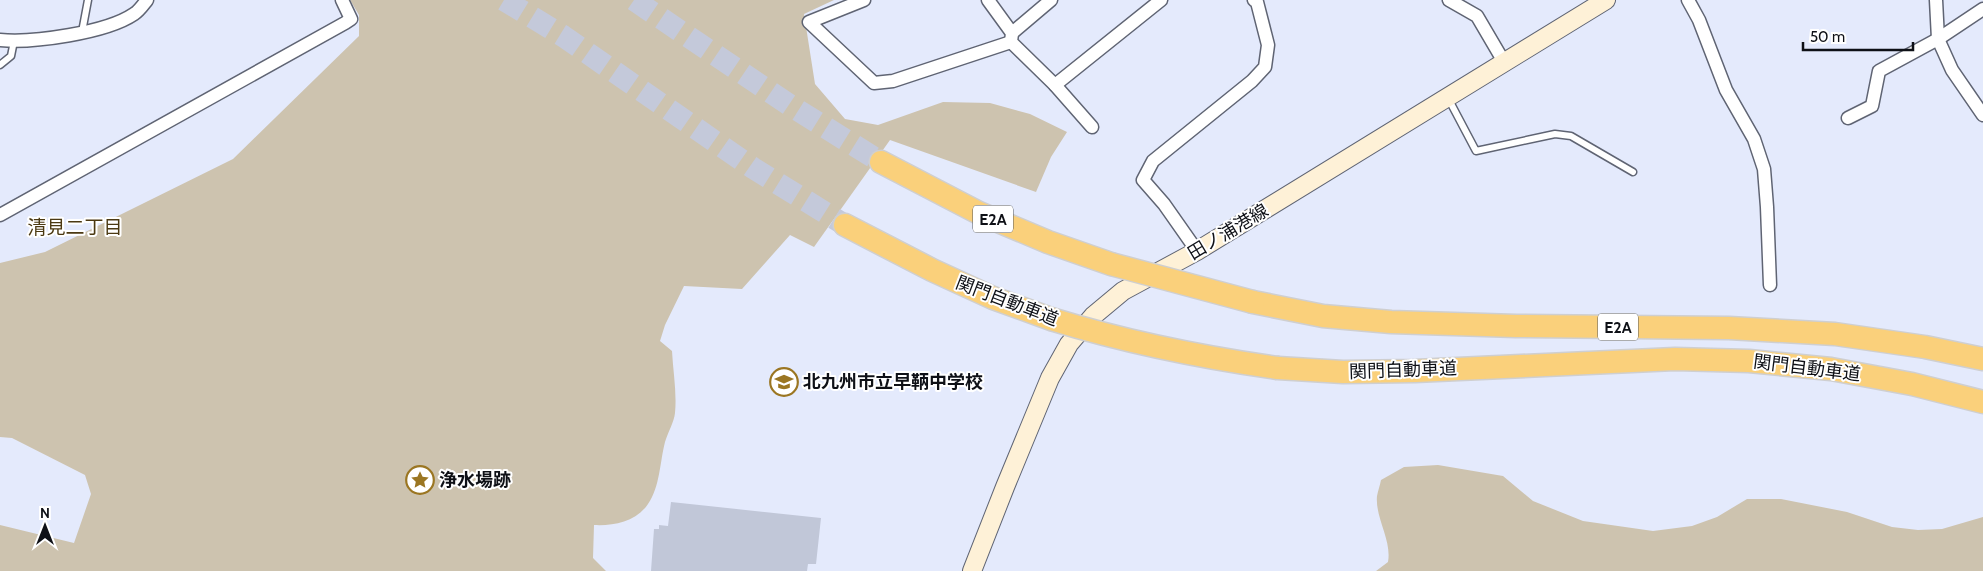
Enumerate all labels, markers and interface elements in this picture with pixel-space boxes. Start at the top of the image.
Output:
scale bar [1803,20,1913,52]
text: 50 m [1810,28,1845,46]
street label: 田ノ浦港線 [1184,199,1272,265]
road number: E2A [973,205,1013,232]
district label: 清見二丁目 [27,216,123,239]
street label: 関門自動車道 [953,271,1061,331]
road number: E2A [1598,314,1638,341]
street label: 関門自動車道 [1752,351,1862,385]
street label: 関門自動車道 [1349,357,1457,383]
school or university icon: 北九州市立早鞆中学校 [769,367,799,397]
place label: 北九州市立早鞆中学校 [803,371,983,393]
place icon: 浄水場跡 [405,465,435,495]
place label: 浄水場跡 [439,469,511,491]
north arrow [20,501,70,551]
text: N [40,504,50,522]

